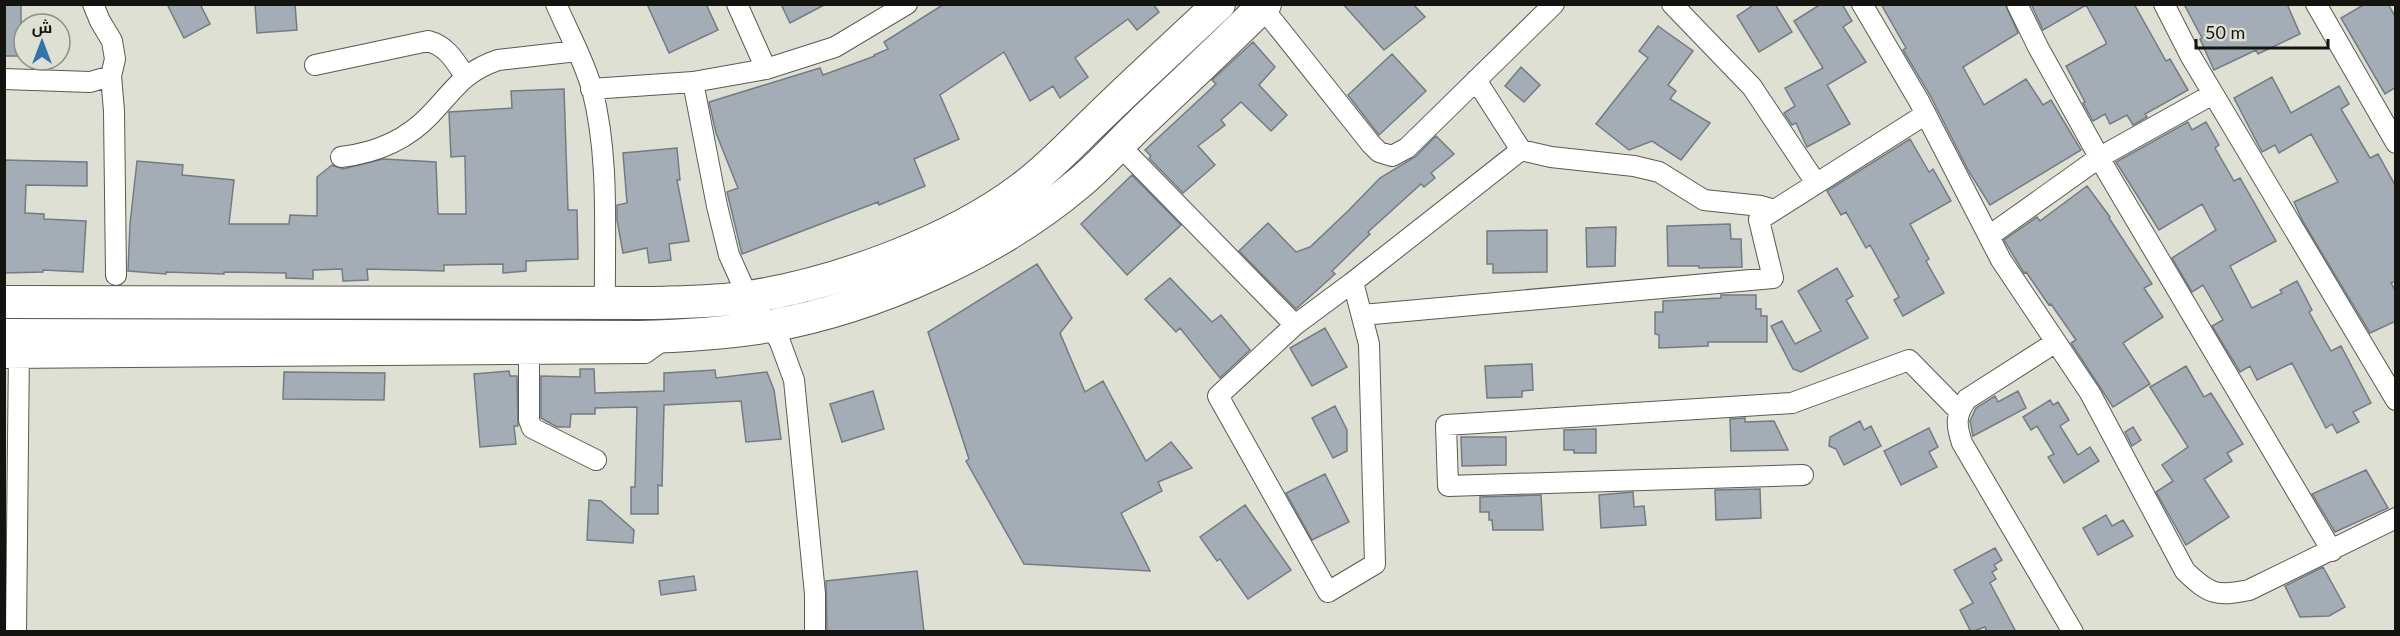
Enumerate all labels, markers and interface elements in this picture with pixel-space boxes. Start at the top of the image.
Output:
north arrow [12,12,72,72]
scale bar [2196,12,2328,50]
text: ش [32,17,52,37]
text: 50 m [2205,21,2245,43]

